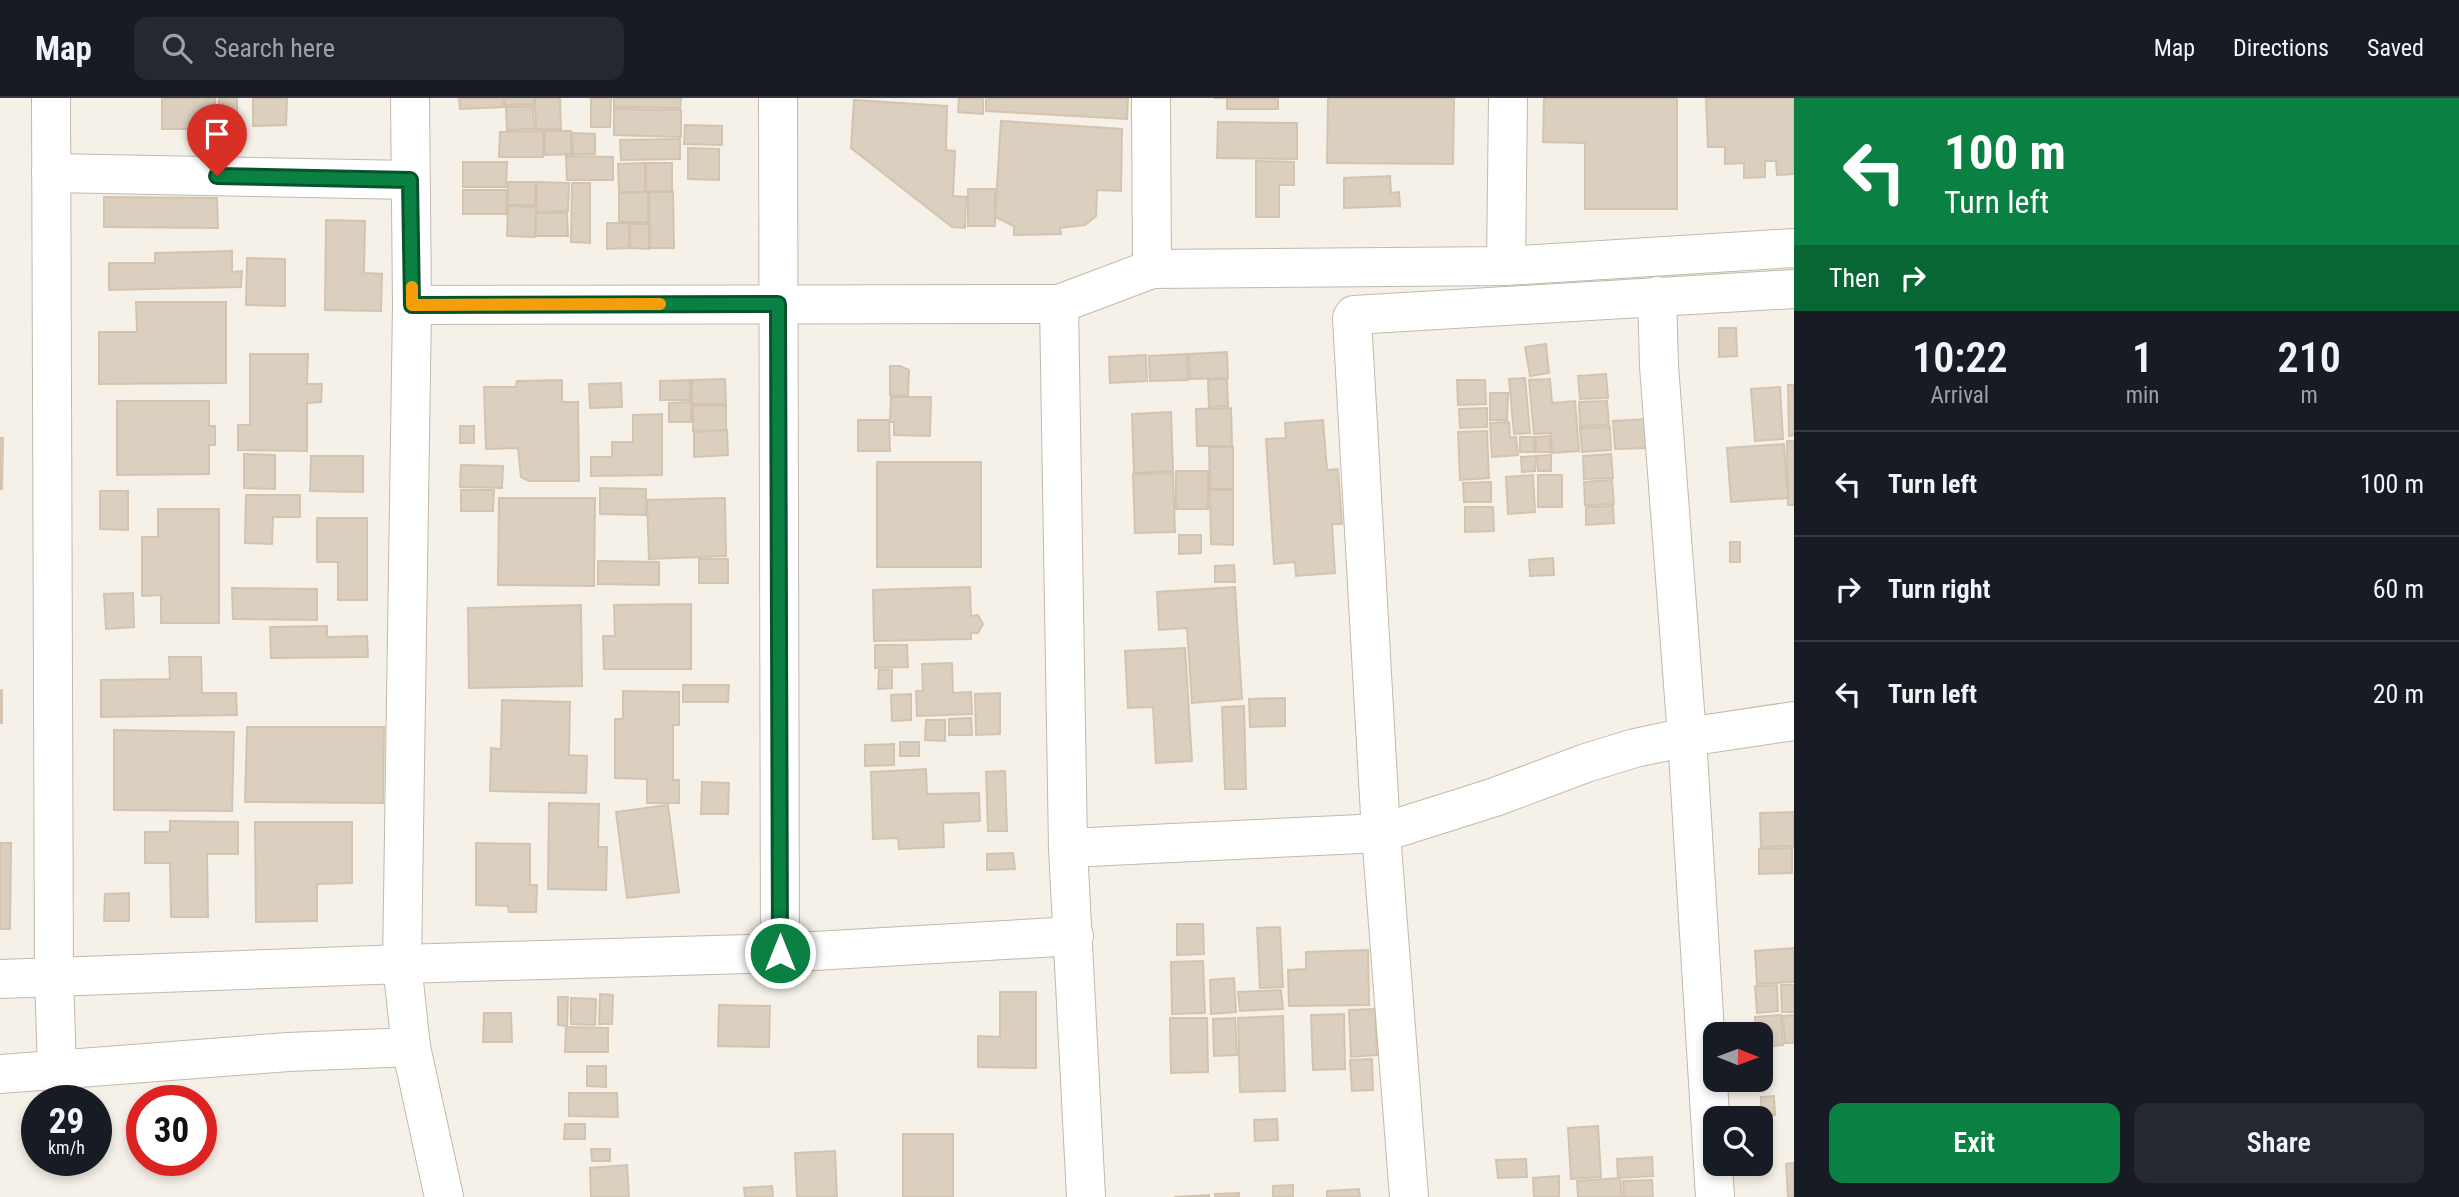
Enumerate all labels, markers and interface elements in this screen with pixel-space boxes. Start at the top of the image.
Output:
search box [134,17,624,80]
text: Map [35,29,92,68]
icon: search [158,29,196,67]
text: Search here [214,33,335,63]
text: Map [2154,34,2195,62]
text: Directions [2233,34,2329,62]
text: Saved [2367,34,2424,62]
pin [187,104,247,176]
icon: arrive [198,115,236,153]
text: 100 m [1944,124,2066,181]
icon: left [1829,126,1920,217]
text: Turn left [1944,183,2049,221]
icon: right [1894,259,1932,297]
text: Then [1829,263,1880,293]
text: 10:22 [1912,333,2008,382]
text: 1 [2132,333,2153,382]
text: 210 [2278,333,2341,382]
text: Arrival [1931,382,1989,409]
text: min [2126,382,2159,409]
text: m [2301,382,2318,409]
icon: left [1829,465,1867,503]
text: Turn left [1888,469,1977,499]
text: 100 m [2360,469,2424,499]
icon: right [1829,570,1867,608]
text: Turn right [1888,574,1990,604]
text: 60 m [2373,574,2424,604]
icon: left [1829,675,1867,713]
text: Turn left [1888,679,1977,709]
text: 20 m [2373,679,2424,709]
position arrow [743,916,817,990]
north arrow [1703,1022,1773,1092]
map controls [1703,1022,1773,1176]
speed limit sign: 30 [126,1085,217,1176]
text: 29 [49,1101,84,1142]
button: Exit [1829,1103,2120,1183]
button: Share [2134,1103,2424,1183]
button: search [1703,1106,1773,1176]
text: km/h [48,1137,85,1158]

